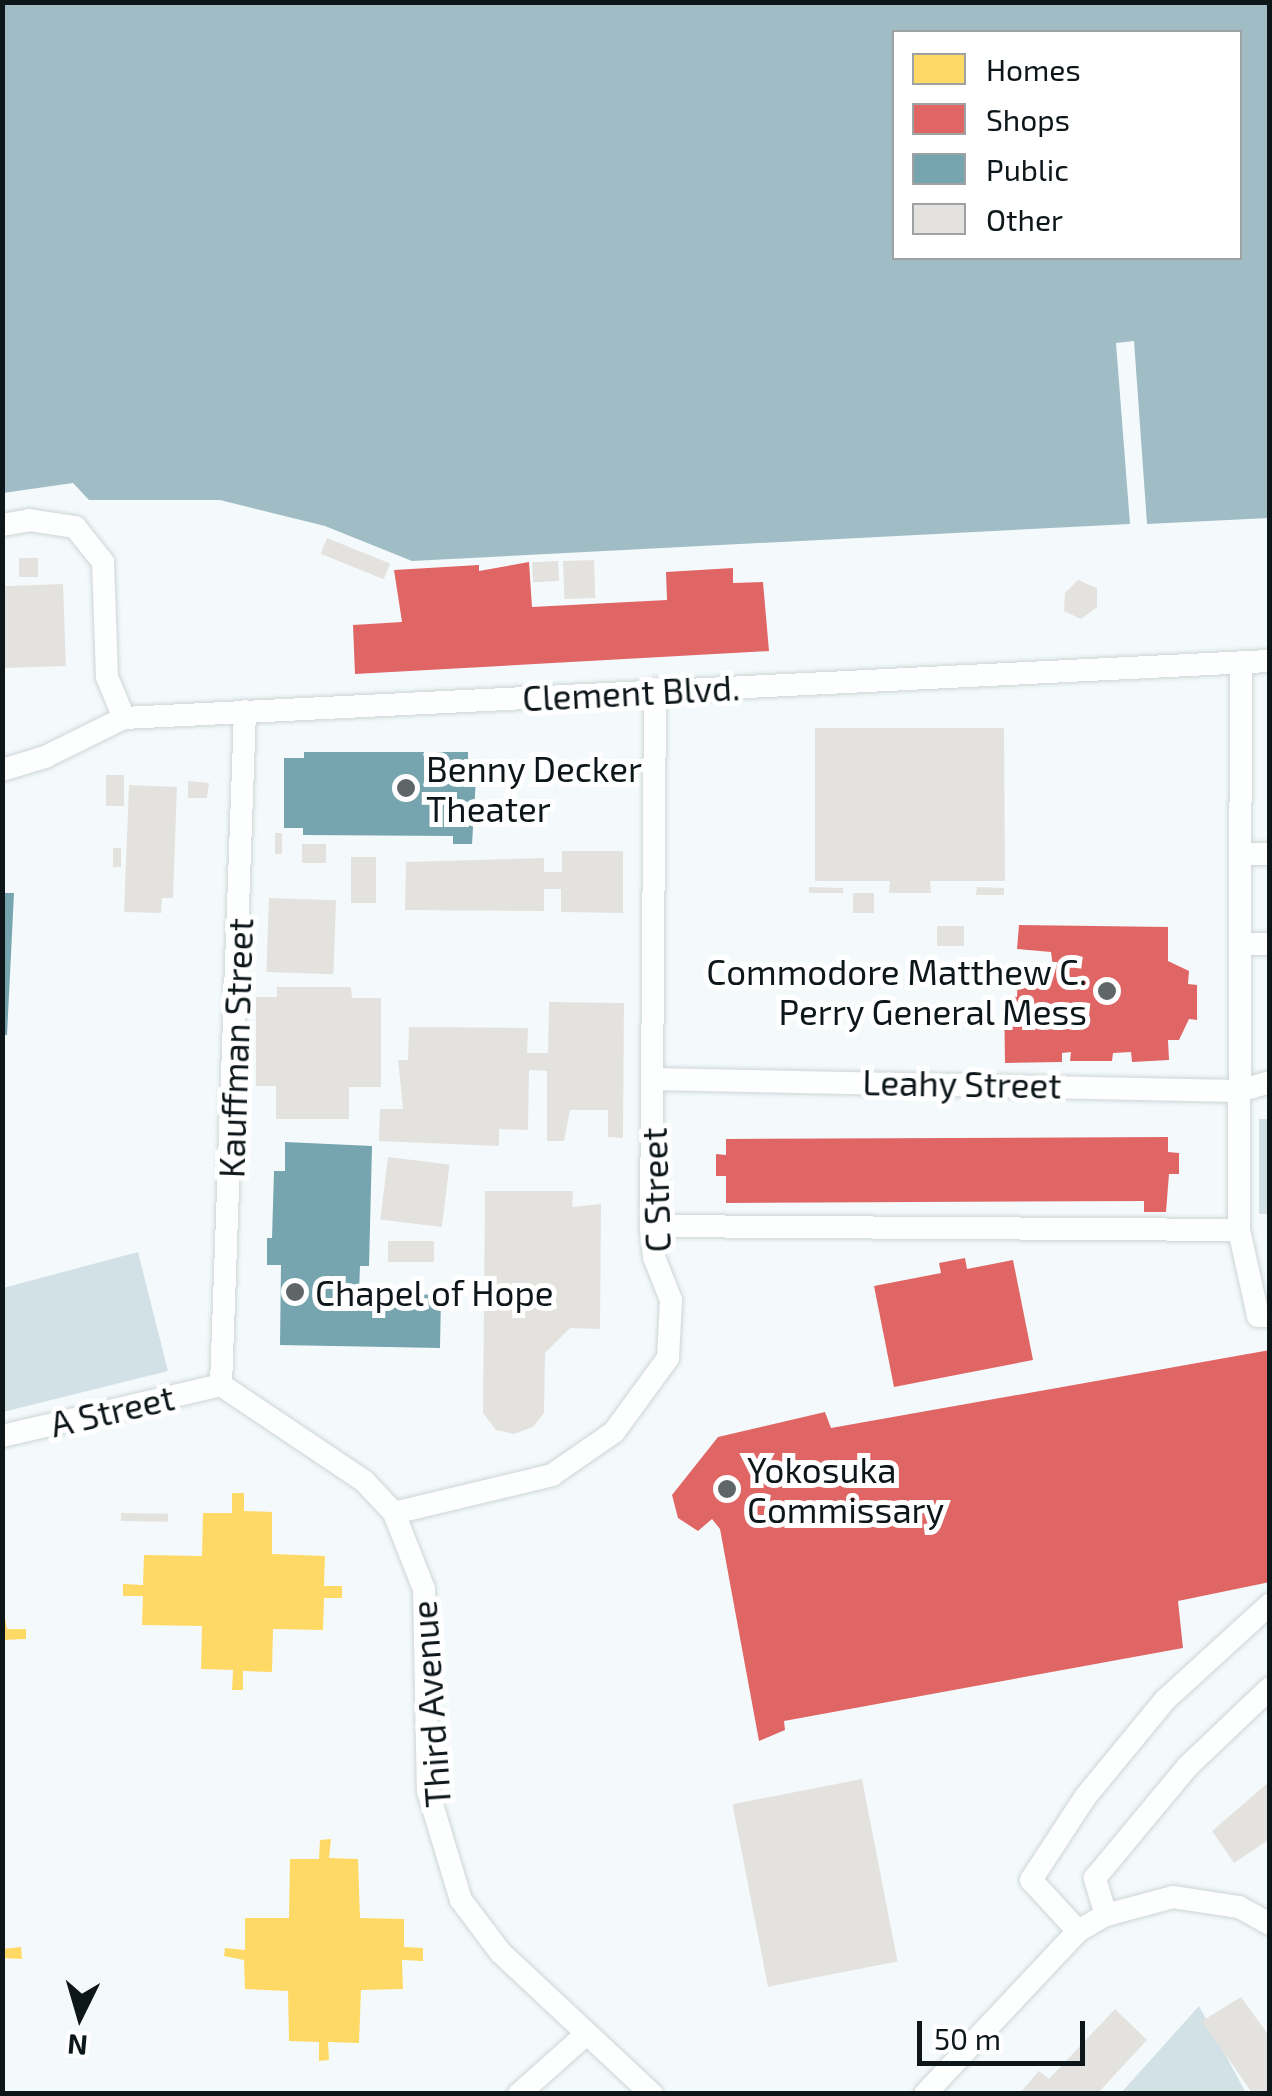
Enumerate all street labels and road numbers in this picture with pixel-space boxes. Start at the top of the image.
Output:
street label: Clement Blvd. [521,665,741,719]
street label: Kauffman Street [209,917,261,1179]
street label: Leahy Street [862,1060,1062,1106]
street label: C Street [632,1127,678,1253]
street label: A Street [45,1375,179,1445]
street label: Third Avenue [402,1599,458,1809]

